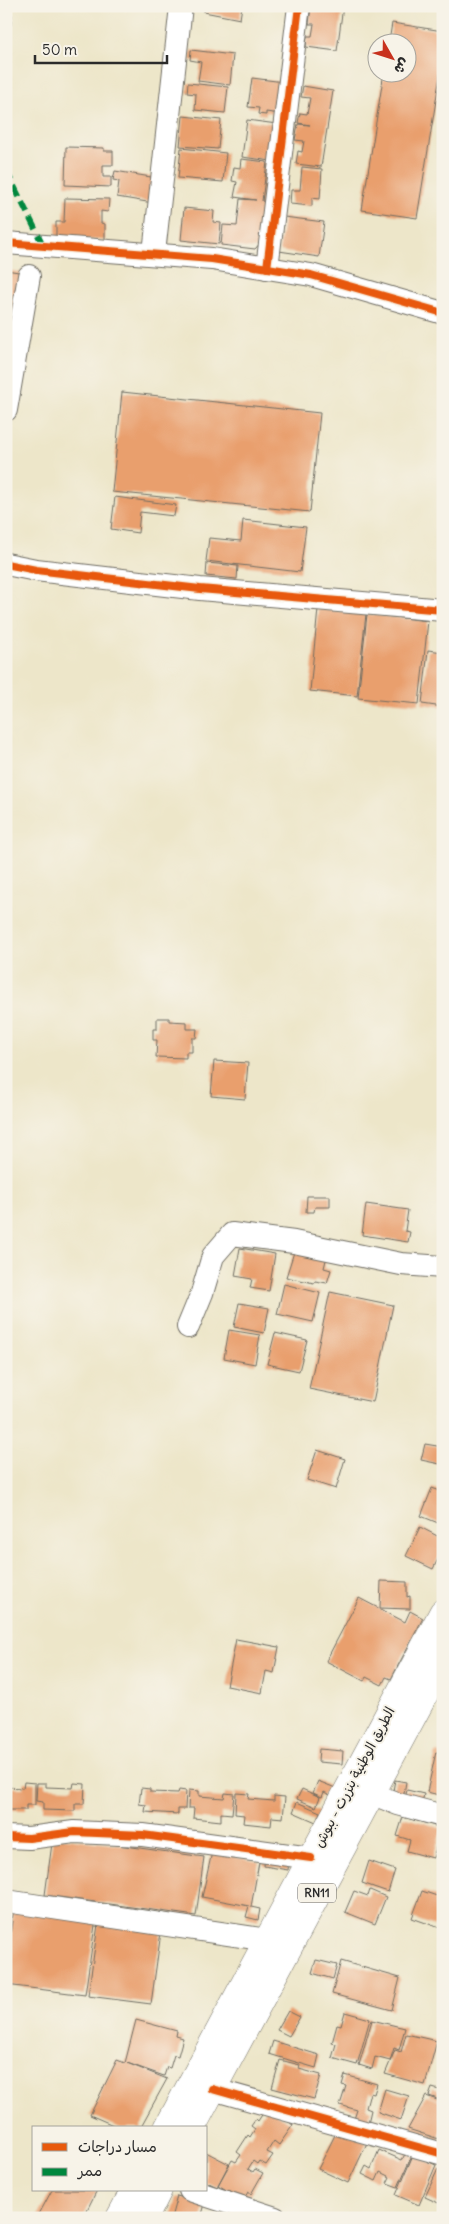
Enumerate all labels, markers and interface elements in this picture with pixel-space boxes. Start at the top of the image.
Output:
scale bar [35,32,168,64]
north arrow [366,32,416,82]
text: 50 m [42,40,77,59]
text: ش [390,55,414,78]
street label: الطريق الوطنية بنزرت - ببوش [309,1704,399,1850]
road number: RN11 [298,1884,336,1902]
legend [32,2126,208,2192]
text: مسار دراجات [78,2137,157,2156]
text: ممر [76,2161,102,2180]

